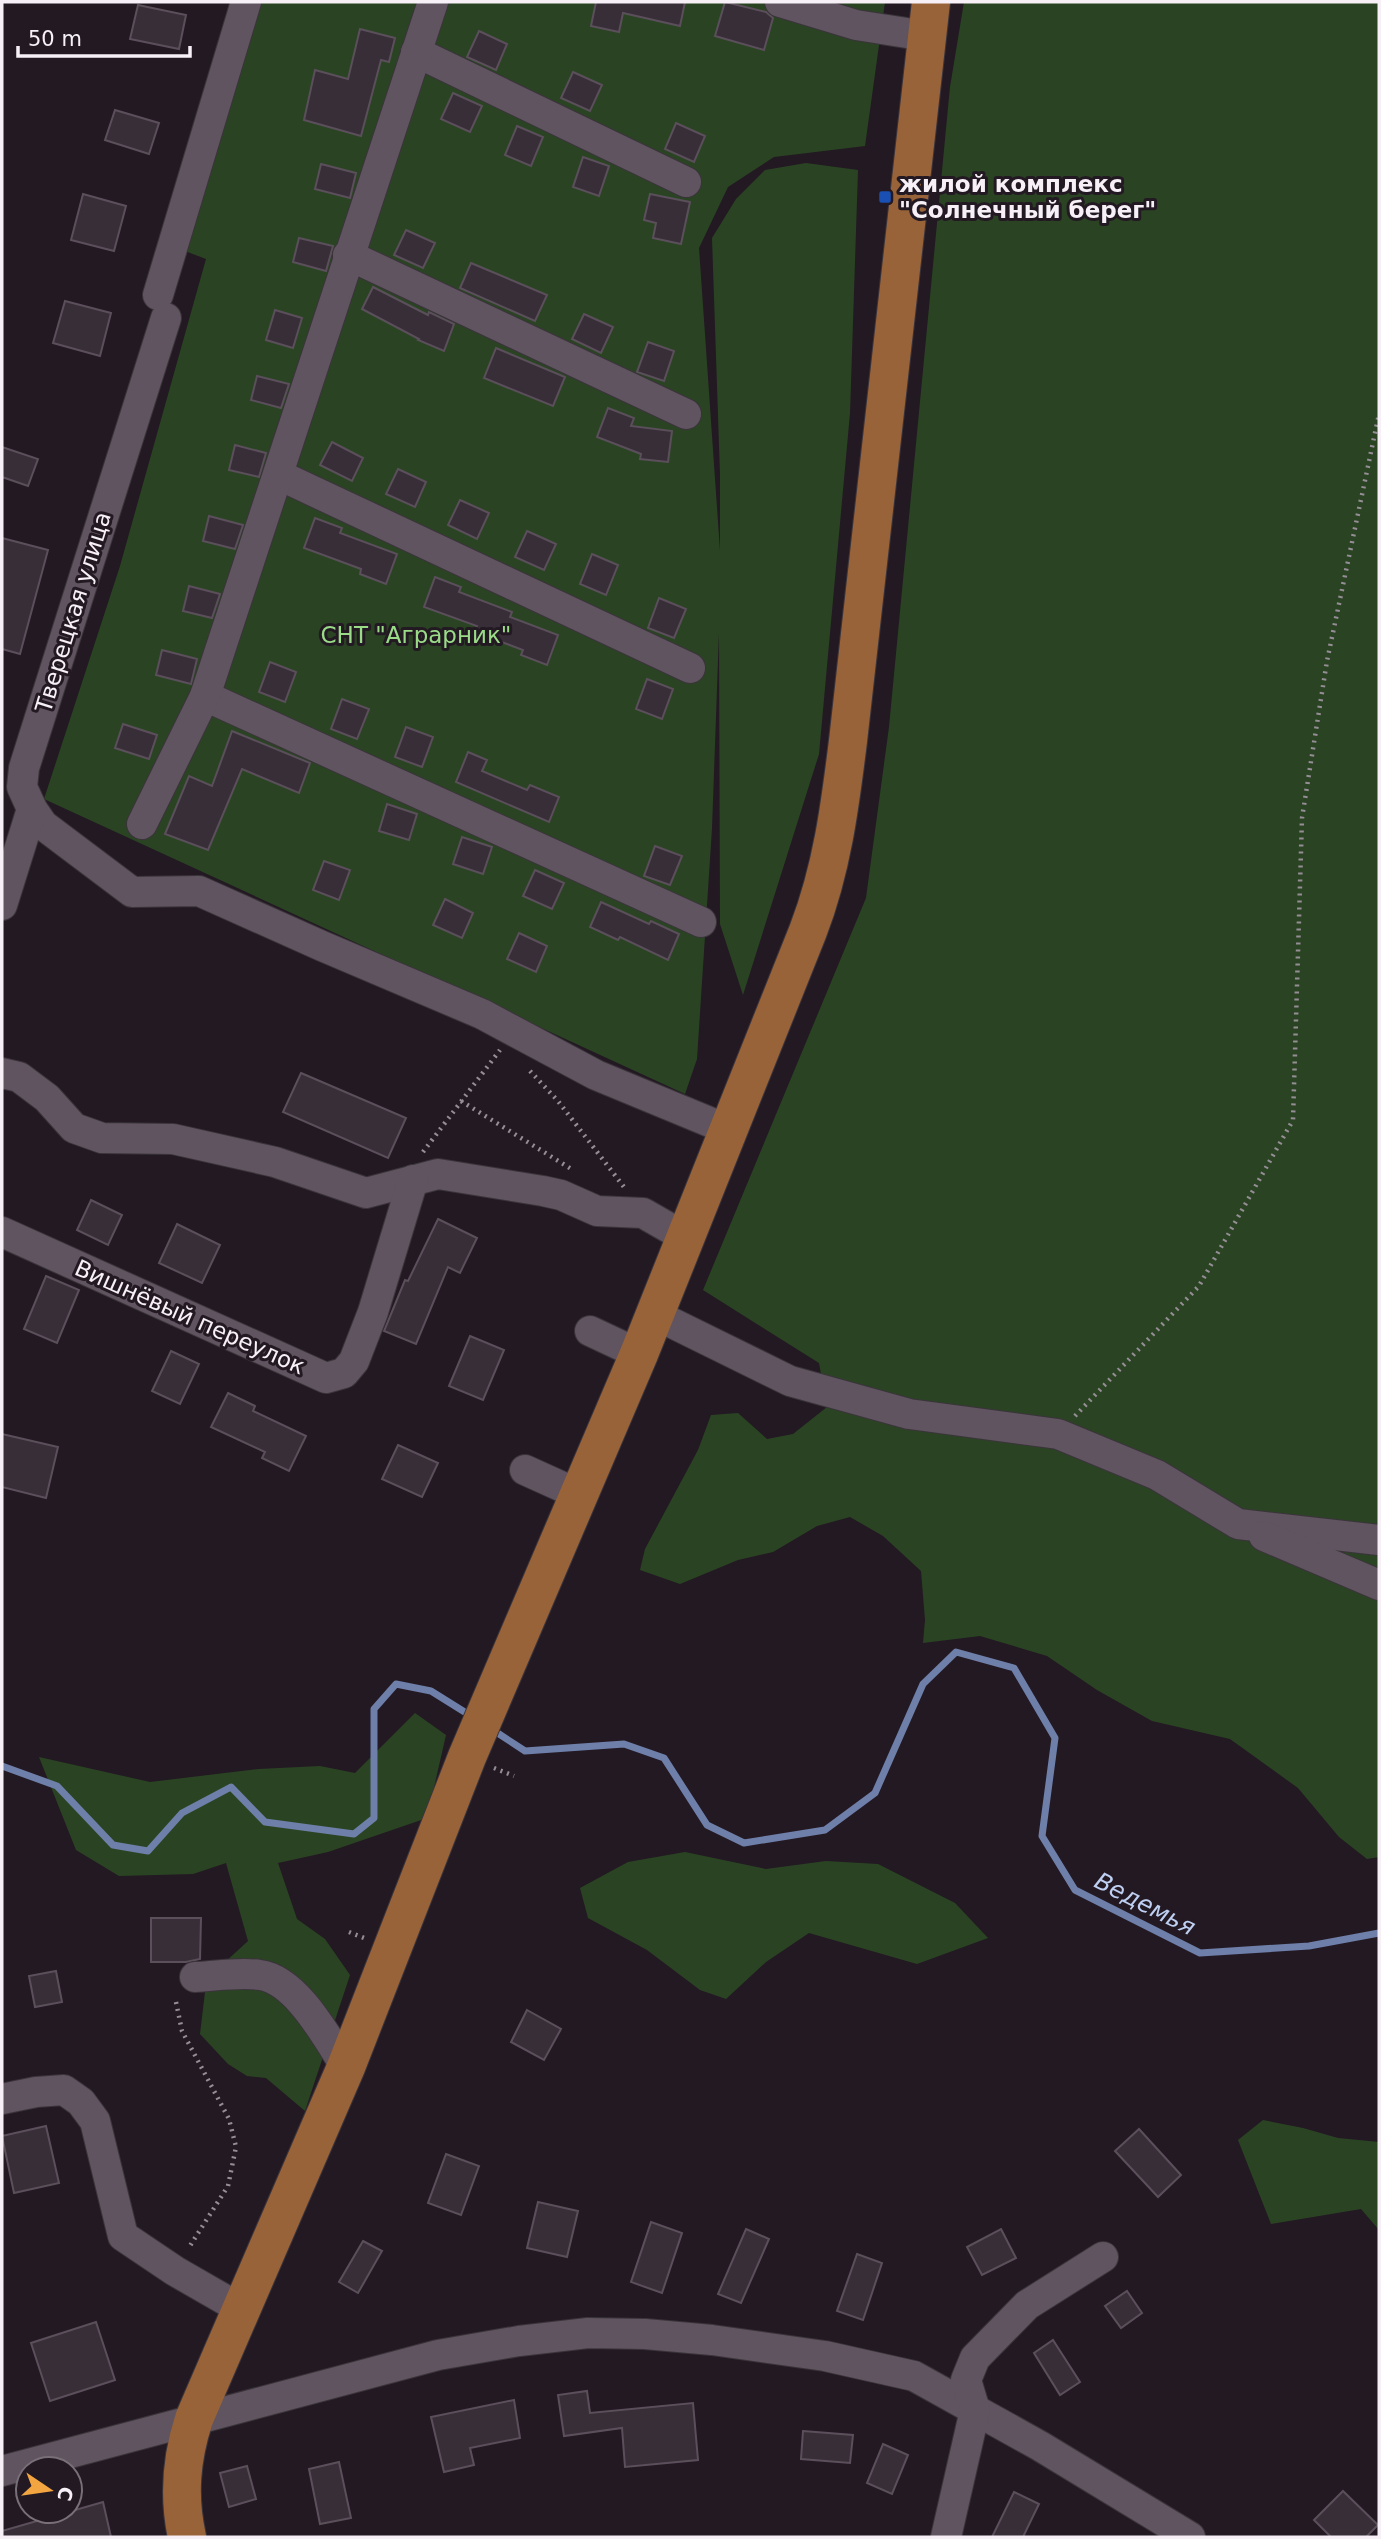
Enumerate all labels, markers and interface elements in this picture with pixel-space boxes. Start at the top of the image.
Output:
scale bar [18,14,189,58]
text: 50 m [28,27,82,51]
place label: жилой комплекс "Солнечный берег" [899,171,1156,223]
marker: жилой комплекс "Солнечный берег" [877,189,893,205]
street label: Тверецкая улица [30,509,116,716]
park label: СНТ "Аграрник" [321,622,511,648]
street label: Вишнёвый переулок [71,1254,309,1380]
water label: Ведемья [1090,1867,1200,1941]
north arrow [14,2455,84,2525]
text: С [53,2485,78,2503]

